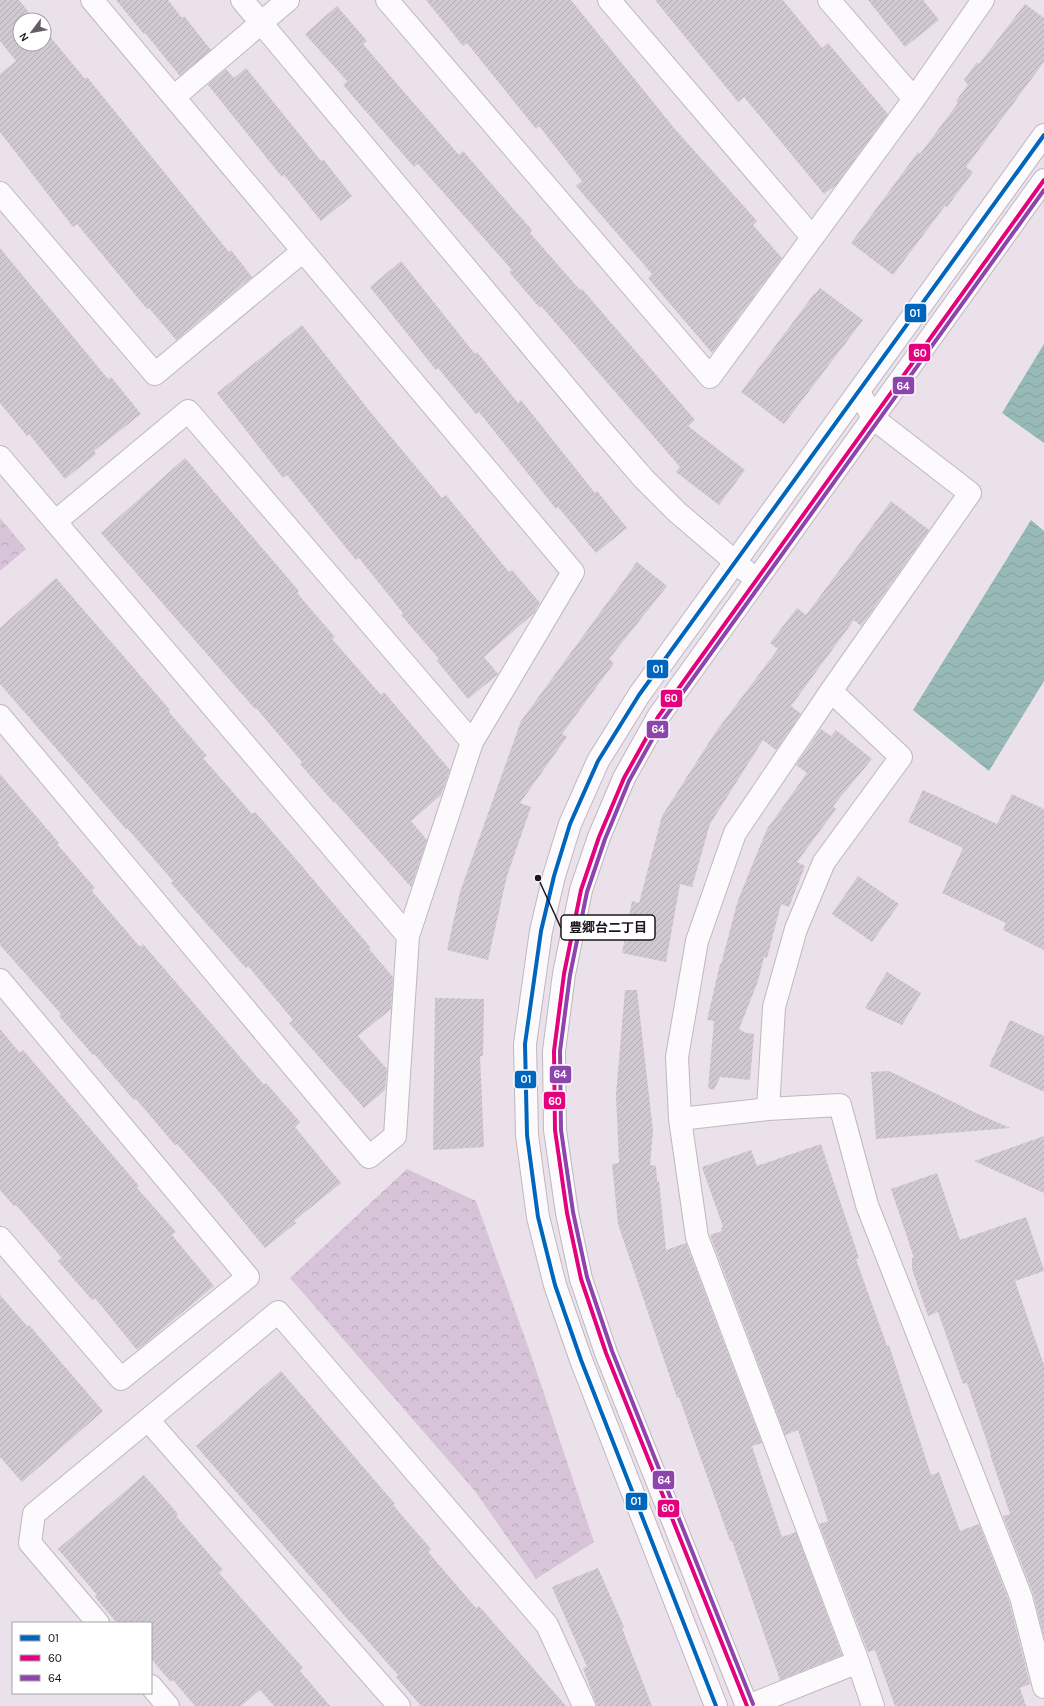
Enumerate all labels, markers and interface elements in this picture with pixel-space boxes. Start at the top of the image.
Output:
north arrow [12,12,52,52]
text: N [16,30,32,44]
line badge: 01 [904,303,927,323]
text: 01 [910,307,920,320]
line badge: 60 [908,343,931,362]
text: 60 [913,347,927,360]
line badge: 64 [892,376,915,395]
text: 64 [896,380,910,393]
line badge: 01 [646,659,669,679]
text: 01 [653,663,663,676]
line badge: 60 [660,689,683,708]
text: 60 [664,692,678,705]
line badge: 64 [646,720,669,739]
text: 64 [651,723,665,736]
callout: 豊郷台二丁目 [561,915,655,940]
text: 豊郷台二丁目 [569,920,647,935]
line badge: 64 [549,1065,572,1084]
text: 64 [553,1068,567,1081]
line badge: 01 [514,1070,537,1089]
text: 01 [521,1073,531,1086]
line badge: 60 [543,1091,566,1110]
text: 60 [548,1095,562,1108]
line badge: 64 [652,1470,675,1490]
text: 64 [657,1474,671,1487]
line badge: 01 [625,1492,648,1511]
text: 01 [631,1495,641,1508]
line badge: 60 [657,1499,680,1518]
text: 60 [661,1502,675,1515]
legend [12,1622,152,1694]
text: 01 [48,1631,59,1645]
text: 60 [48,1651,62,1665]
text: 64 [48,1671,62,1685]

